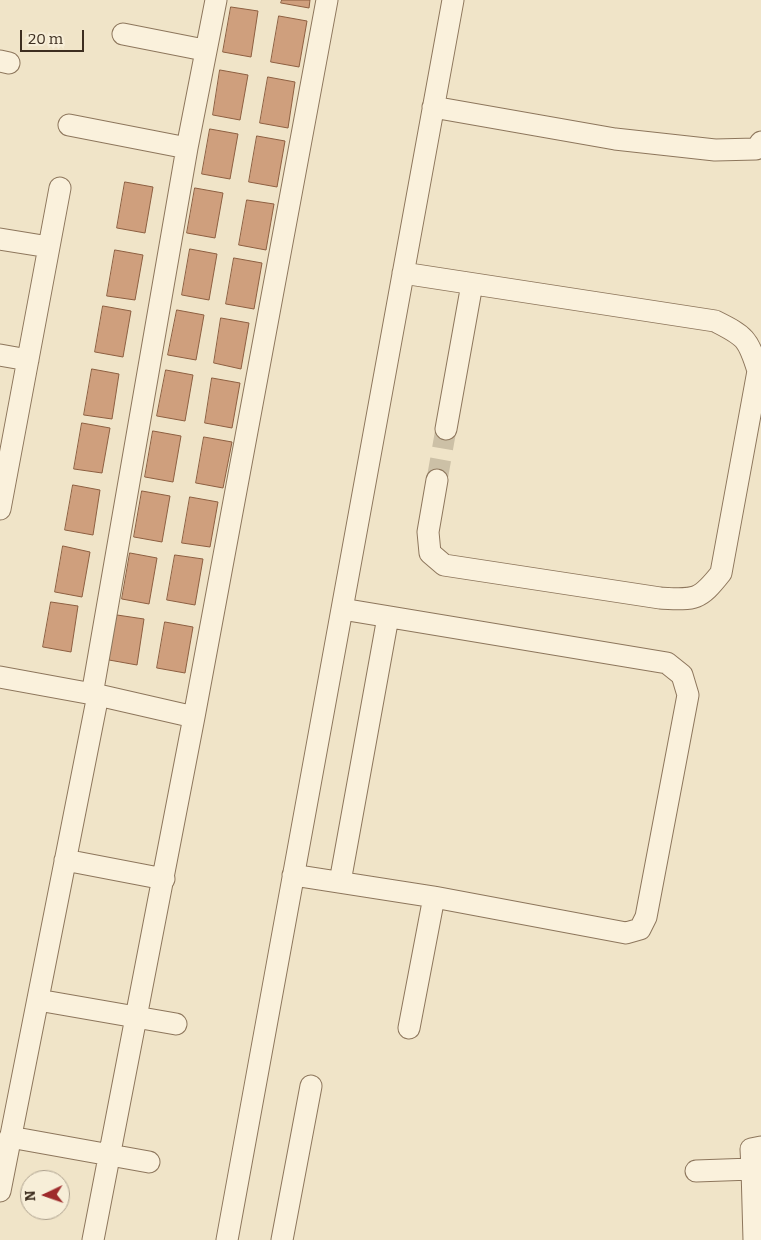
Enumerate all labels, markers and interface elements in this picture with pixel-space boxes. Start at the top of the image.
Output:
scale bar [22,20,86,52]
text: 20 m [28,30,63,48]
north arrow [20,1170,70,1220]
text: N [22,1190,39,1202]

